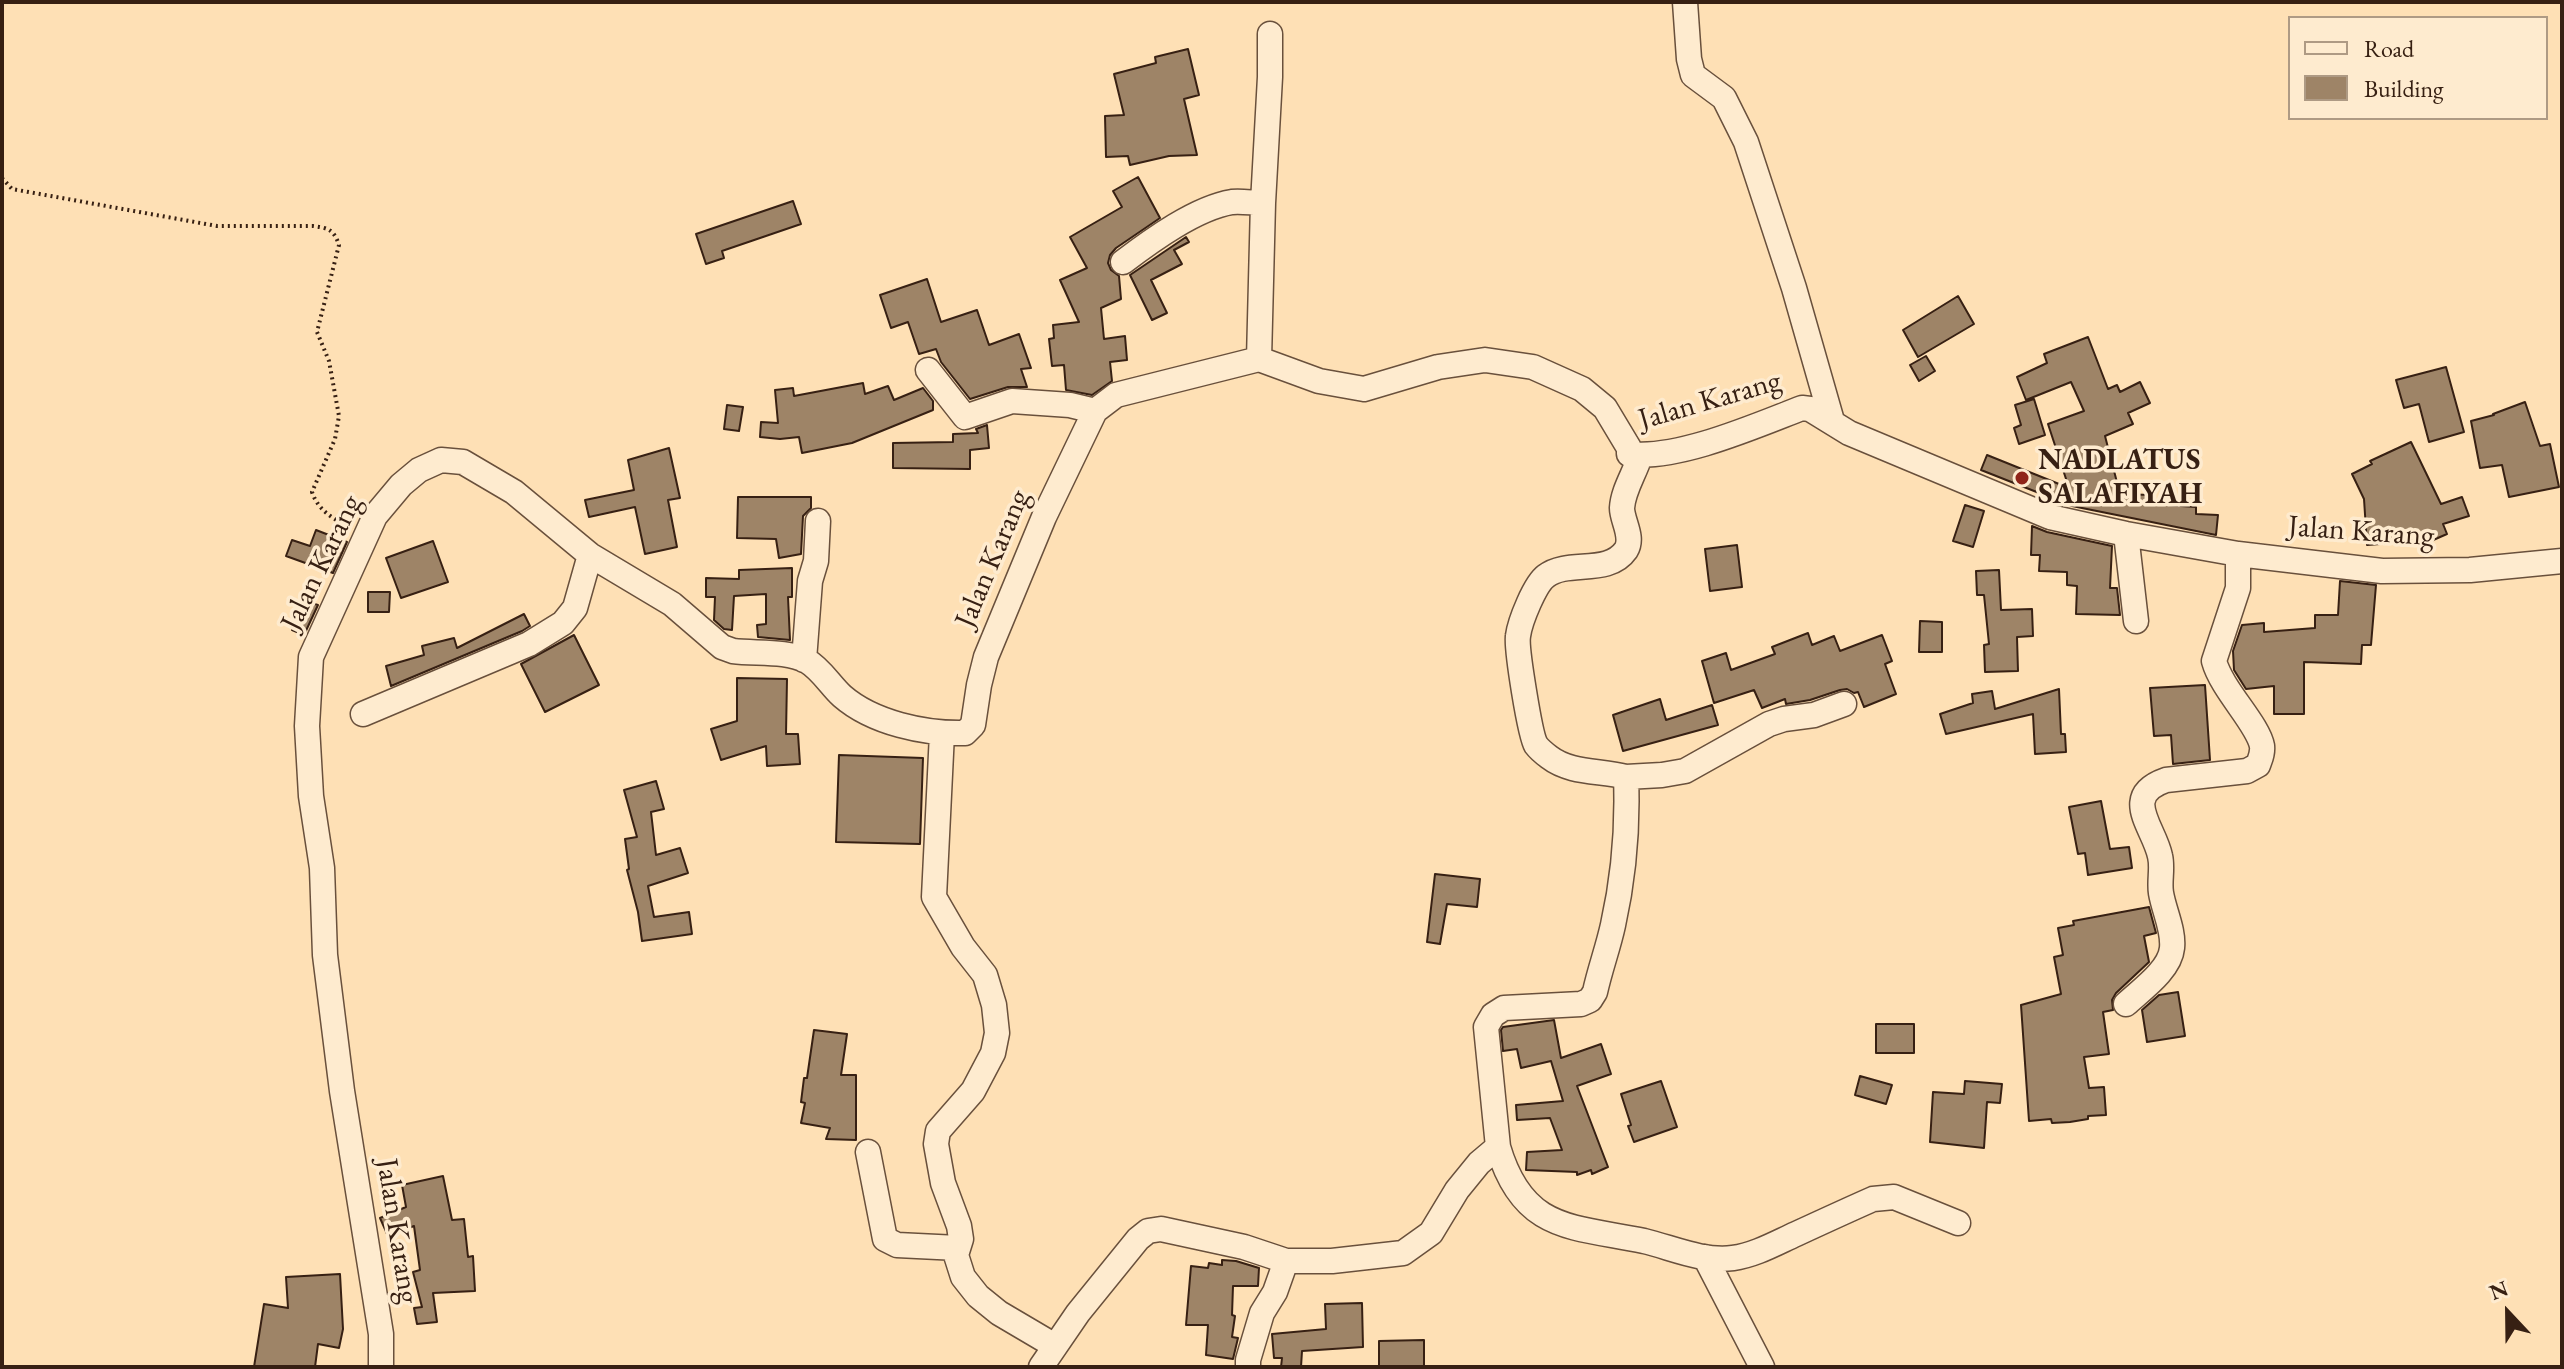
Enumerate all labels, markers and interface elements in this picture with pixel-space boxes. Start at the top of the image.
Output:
legend [2288,16,2548,120]
text: Road [2364,33,2414,64]
text: Building [2364,73,2444,104]
street label: Jalan Karang [1635,364,1785,438]
place label: NADLATUS SALAFIYAH [2038,443,2203,514]
marker: NADLATUS SALAFIYAH [2013,469,2031,487]
street label: Jalan Karang [948,485,1038,633]
street label: Jalan Karang [274,489,370,637]
street label: Jalan Karang [2287,509,2435,555]
street label: Jalan Karang [368,1156,426,1306]
north arrow [2468,1273,2548,1353]
text: N [2485,1274,2513,1307]

